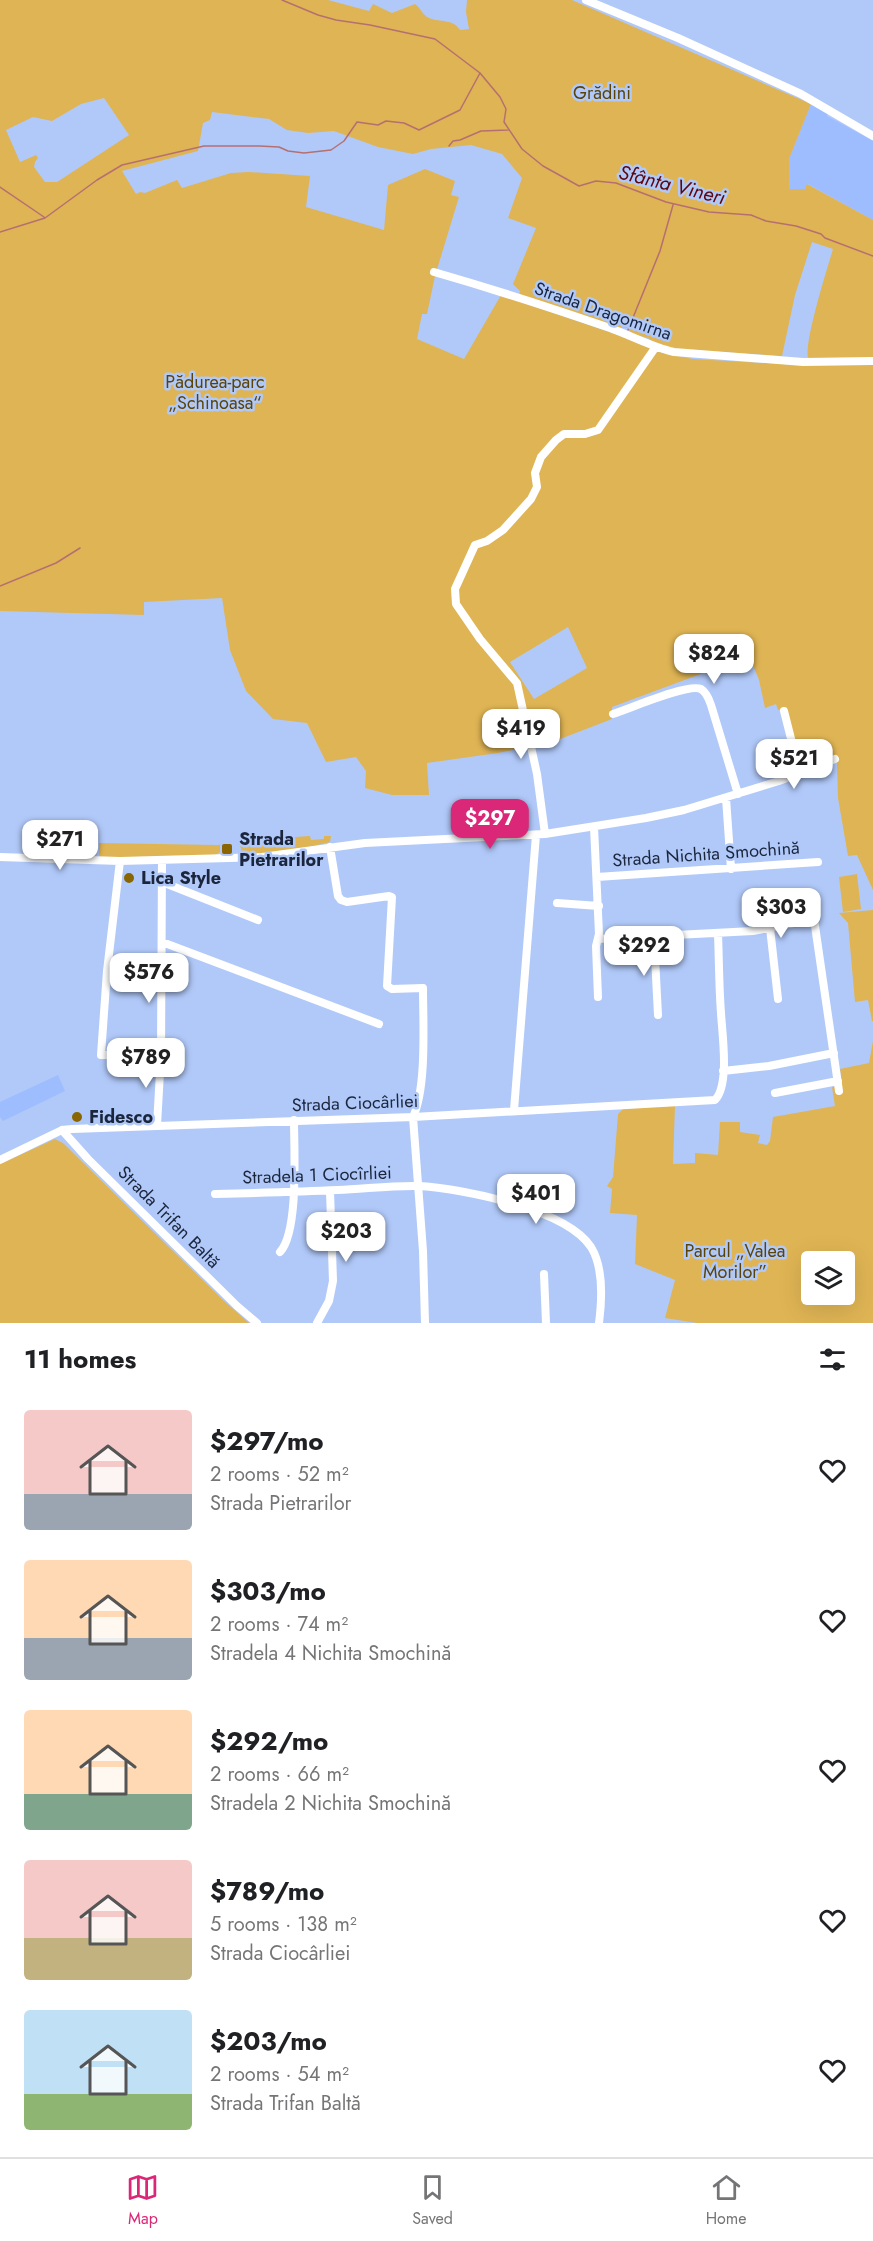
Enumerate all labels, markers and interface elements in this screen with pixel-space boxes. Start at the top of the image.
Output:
park label: Grădini [573,80,631,106]
water label: Sfânta Vineri [616,158,729,212]
street label: Strada Dragomirna [531,275,675,347]
park label: Pădurea-parc „Schinoasa“ [165,369,265,416]
pin: $824 [678,634,750,685]
text: $824 [688,639,740,668]
pin: $419 [485,709,557,760]
text: $419 [496,714,546,743]
pin: $521 [758,739,830,790]
text: $521 [770,744,818,773]
pin: $297 [454,799,526,850]
text: $297 [465,804,515,833]
pin: $271 [24,820,96,871]
text: $271 [36,825,84,854]
place label: Strada Pietrarilor [239,826,324,873]
street label: Strada Nichita Smochină [611,834,801,874]
marker: Strada Pietrarilor [220,842,234,856]
place label: Lica Style [141,865,221,891]
marker: Lica Style [122,871,136,885]
pin: $303 [745,888,817,939]
text: $303 [756,893,806,922]
pin: $292 [608,926,680,977]
text: $292 [618,931,670,960]
pin: $576 [113,953,185,1004]
text: $576 [124,958,174,987]
pin: $789 [110,1038,182,1089]
text: $789 [121,1043,171,1072]
street label: Strada Ciocârliei [291,1088,419,1118]
place label: Fidesco [89,1104,153,1130]
marker: Fidesco [70,1110,84,1124]
street label: Stradela 1 Ciocîrliei [242,1159,392,1191]
street label: Strada Trifan Baltă [112,1160,226,1274]
pin: $401 [500,1174,572,1225]
text: $401 [511,1179,561,1208]
pin: $203 [310,1212,382,1263]
text: $203 [320,1217,372,1246]
park label: Parcul „Valea Morilor” [685,1238,785,1285]
map controls [801,1251,855,1305]
button: layers [801,1251,855,1305]
text: 11 homes [24,1340,136,1378]
icon: filters [816,1343,849,1376]
text: $297/mo [210,1422,324,1460]
icon: home [72,1434,144,1506]
icon: heart [816,1454,849,1487]
text: 2 rooms · 52 m² [210,1460,349,1489]
text: Strada Pietrarilor [210,1489,351,1518]
text: $303/mo [210,1572,326,1610]
icon: home [72,1584,144,1656]
icon: heart [816,1604,849,1637]
text: 2 rooms · 74 m² [210,1610,348,1639]
text: Stradela 4 Nichita Smochină [210,1639,451,1668]
text: $292/mo [210,1722,328,1760]
icon: home [72,1734,144,1806]
icon: heart [816,1754,849,1787]
text: 2 rooms · 66 m² [210,1760,349,1789]
text: Stradela 2 Nichita Smochină [210,1789,451,1818]
text: $789/mo [210,1872,324,1910]
icon: home [72,1884,144,1956]
icon: heart [816,1904,849,1937]
text: 5 rooms · 138 m² [210,1910,357,1939]
text: Strada Ciocârliei [210,1939,351,1968]
text: $203/mo [210,2022,327,2060]
icon: home [72,2034,144,2106]
icon: heart [816,2054,849,2087]
text: 2 rooms · 54 m² [210,2060,349,2089]
text: Strada Trifan Baltă [210,2089,361,2118]
tab: Map [126,2171,159,2230]
tab: Saved [412,2171,453,2230]
tab: Home [706,2171,747,2230]

